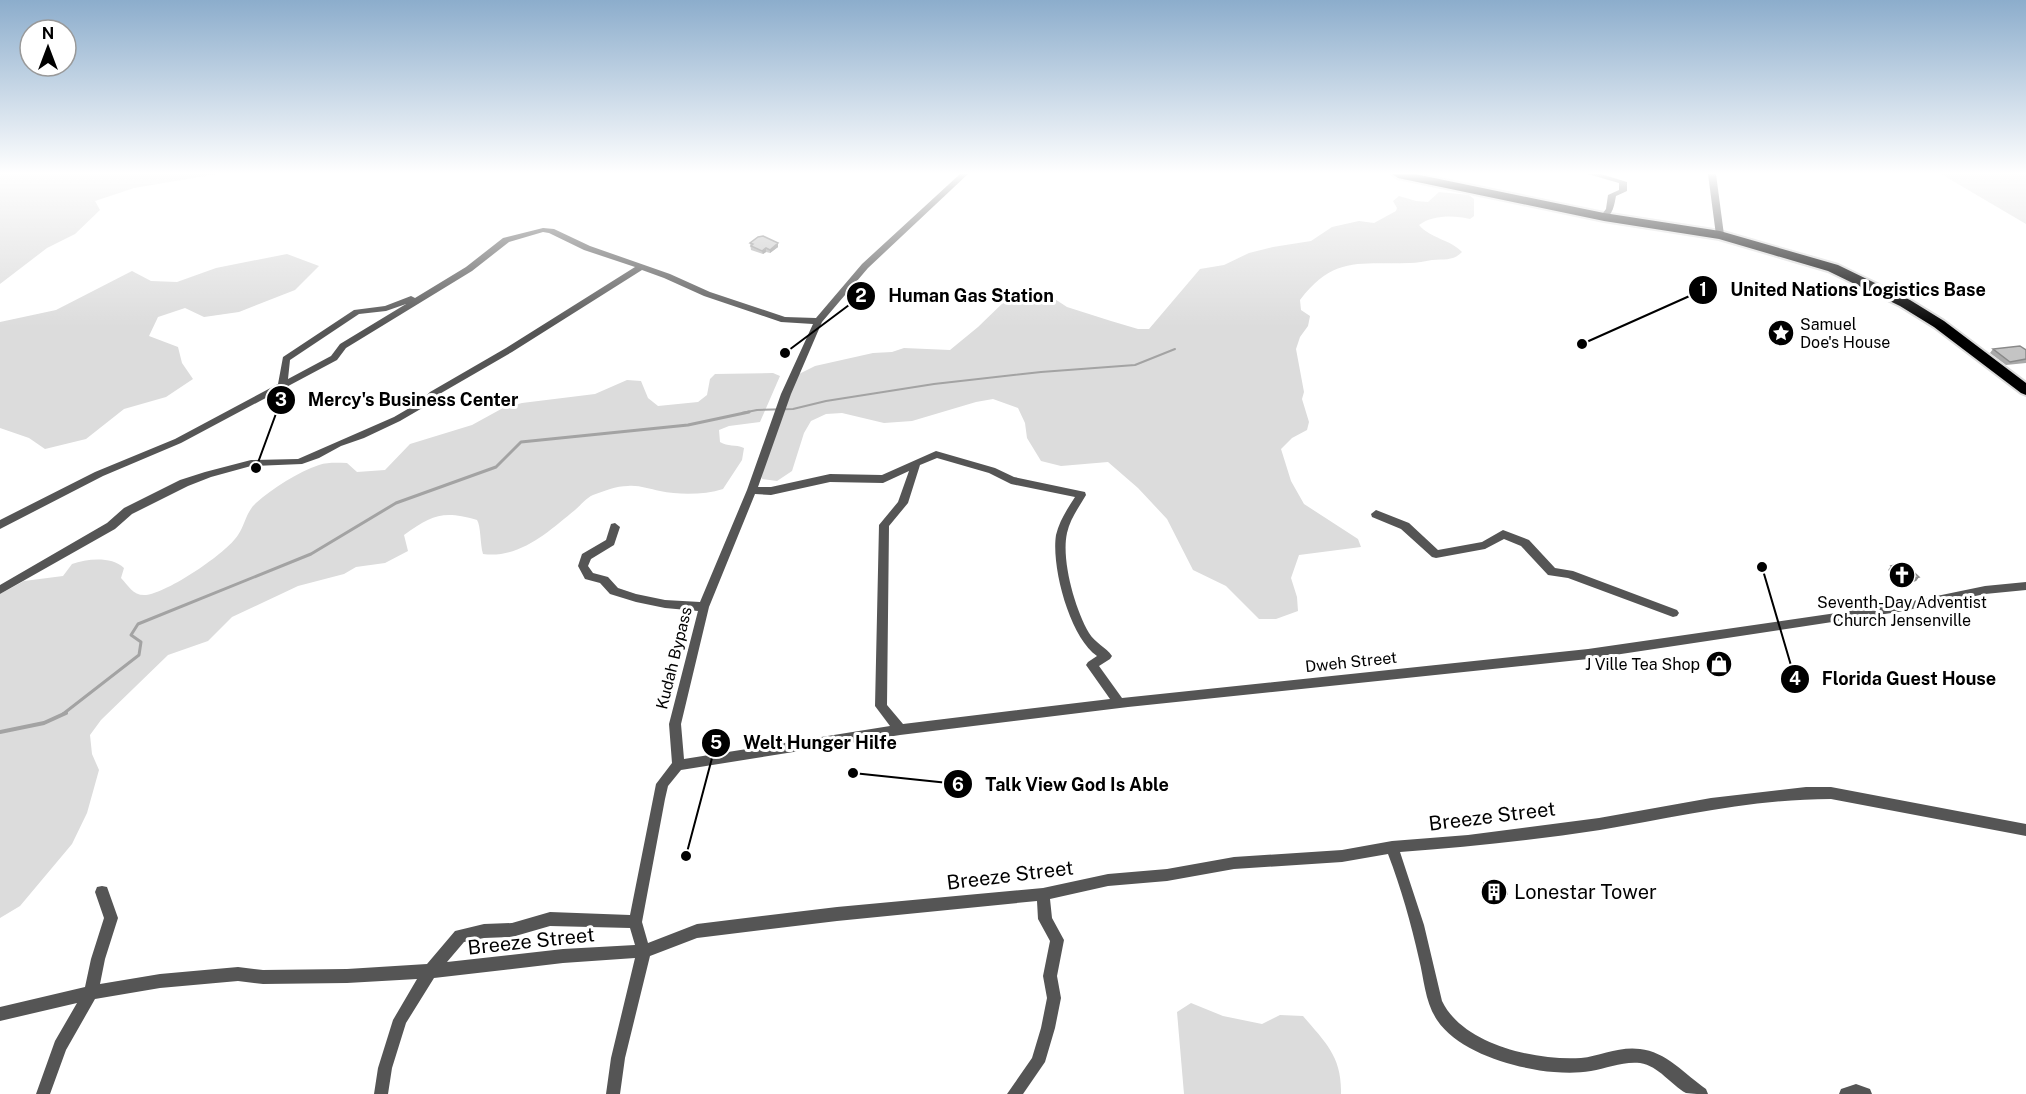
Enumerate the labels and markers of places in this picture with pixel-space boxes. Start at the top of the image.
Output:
callout: United Nations Logistics Base [1688,272,1998,308]
callout: Human Gas Station [846,278,1066,314]
place label: Samuel Doe's House [1800,315,1890,352]
place icon: Samuel Doe's House [1766,318,1796,348]
callout: Mercy's Business Center [266,382,531,418]
church icon: Seventh-Day Adventist Church Jensenville [1887,560,1917,590]
place label: Seventh-Day Adventist Church Jensenville [1817,593,1987,630]
shop icon: J Ville Tea Shop [1704,649,1734,679]
place label: J Ville Tea Shop [1585,655,1700,674]
callout: Florida Guest House [1780,661,2008,697]
callout: Welt Hunger Hilfe [701,725,909,761]
callout: Talk View God Is Able [943,766,1181,802]
building icon: Lonestar Tower [1479,877,1509,907]
place label: Lonestar Tower [1514,880,1657,904]

